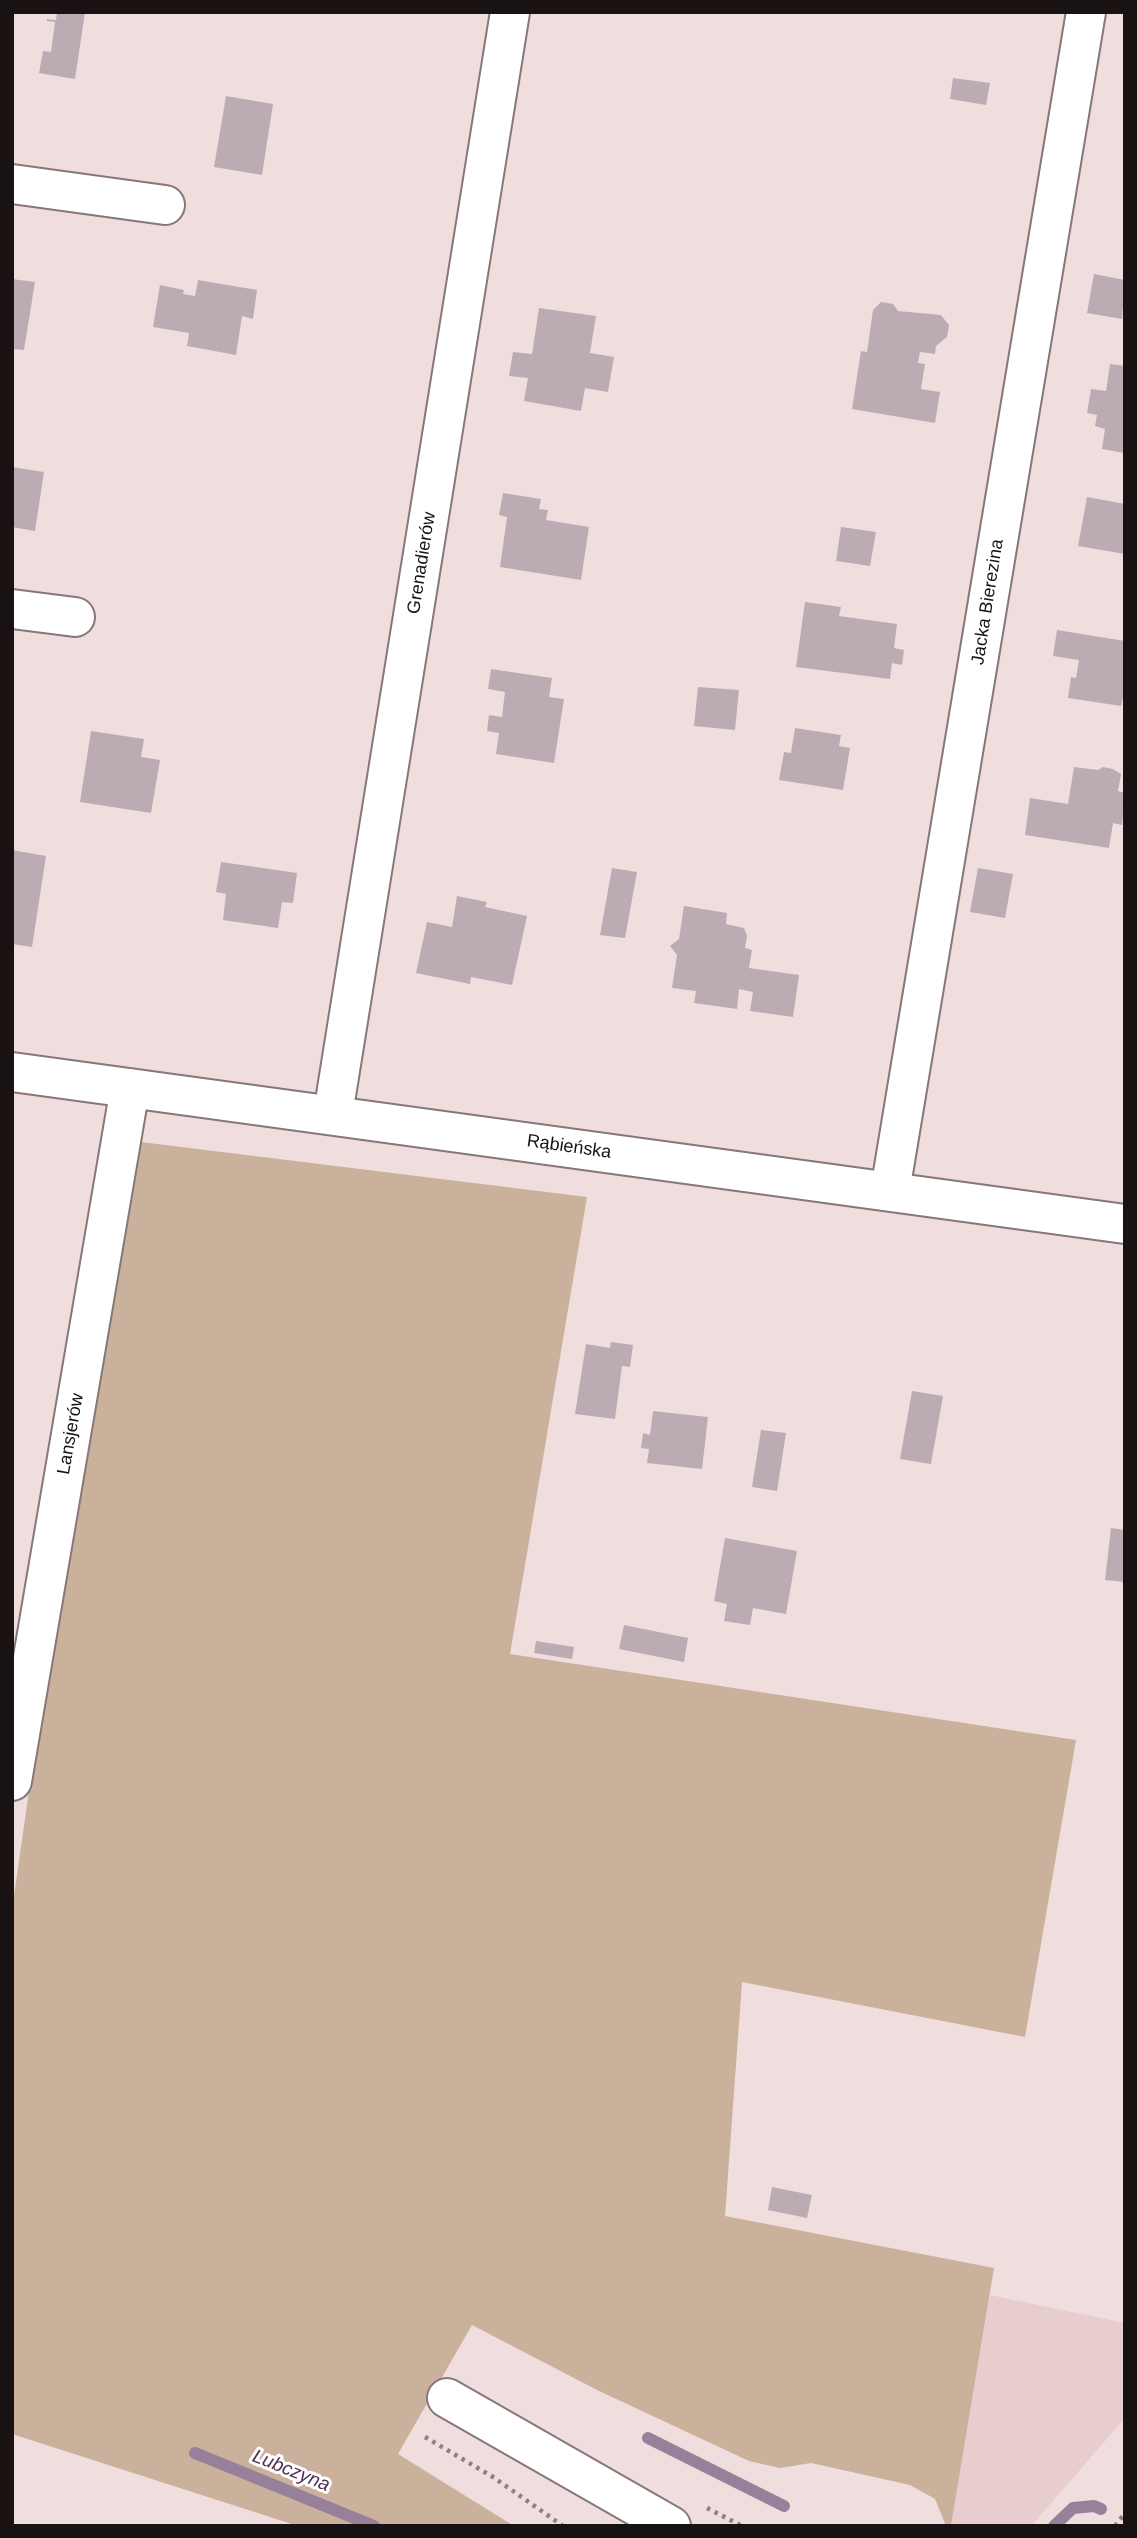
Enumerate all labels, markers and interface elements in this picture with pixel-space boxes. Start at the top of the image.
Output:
street label: Grenadierów [403,510,441,616]
street label: Jacka Bierezina [967,538,1009,666]
street label: Rąbieńska [525,1130,613,1164]
street label: Lansjerów [53,1392,89,1476]
water label: Lubczyna [249,2445,333,2497]

